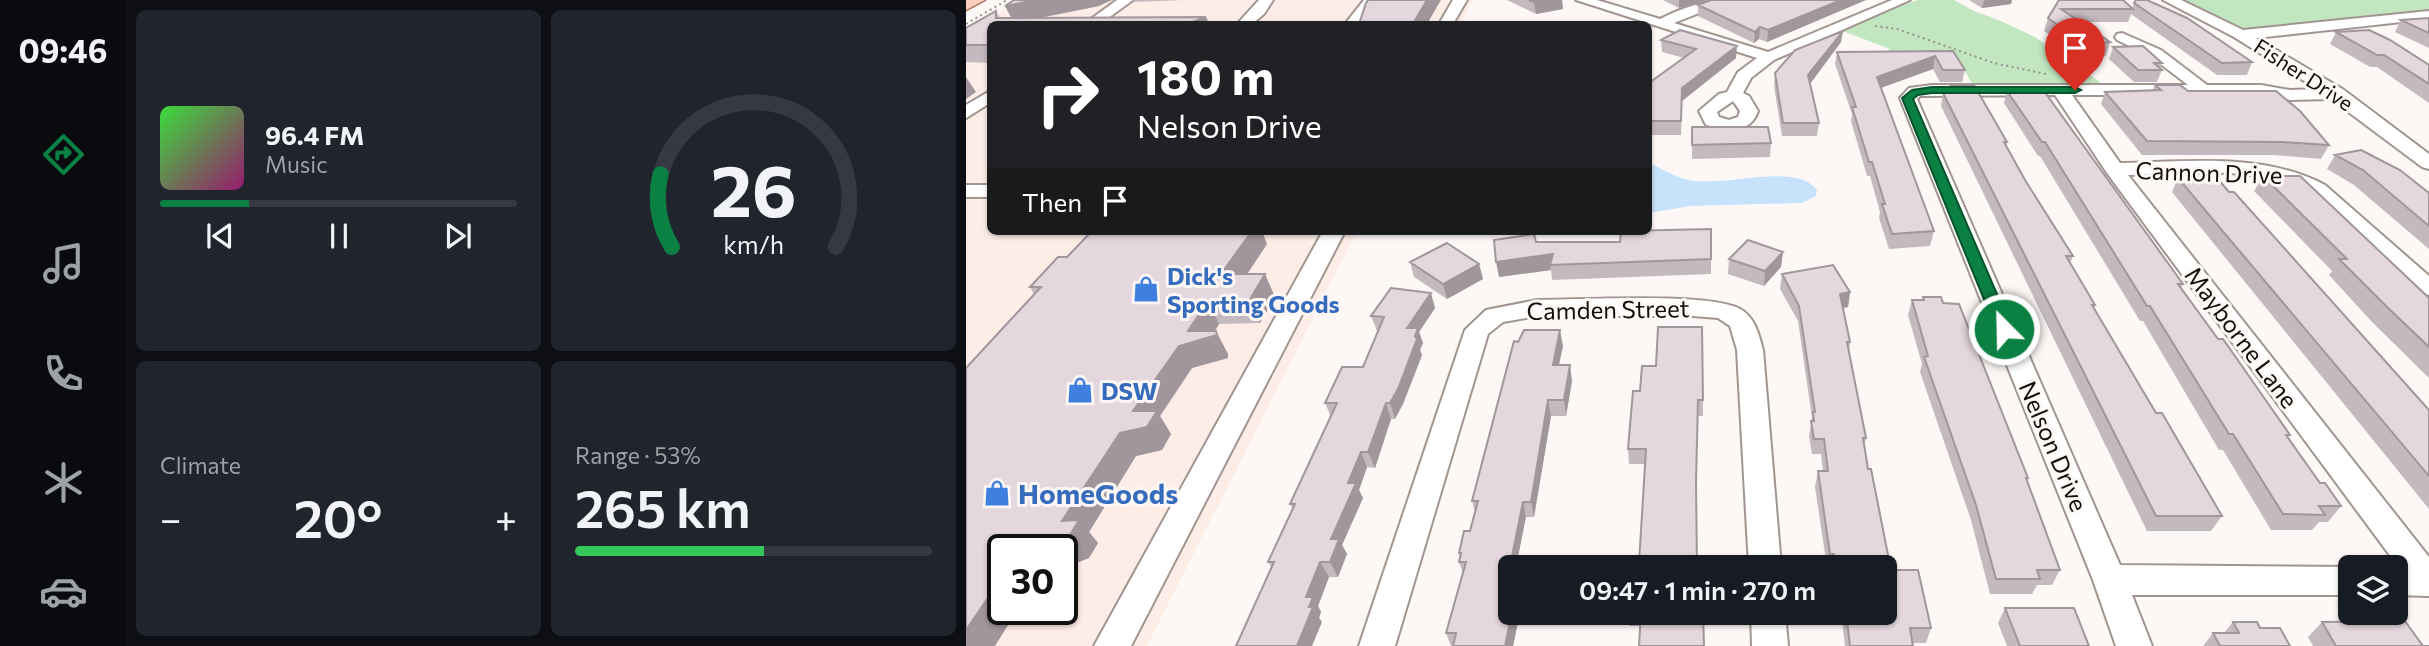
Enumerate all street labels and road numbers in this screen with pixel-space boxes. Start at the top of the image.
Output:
street label: Fisher Drive [2250,33,2358,115]
street label: Cannon Drive [2135,155,2283,189]
street label: Mayborne Lane [2179,261,2305,413]
street label: Camden Street [1526,293,1690,325]
street label: Nelson Drive [2014,377,2094,515]

